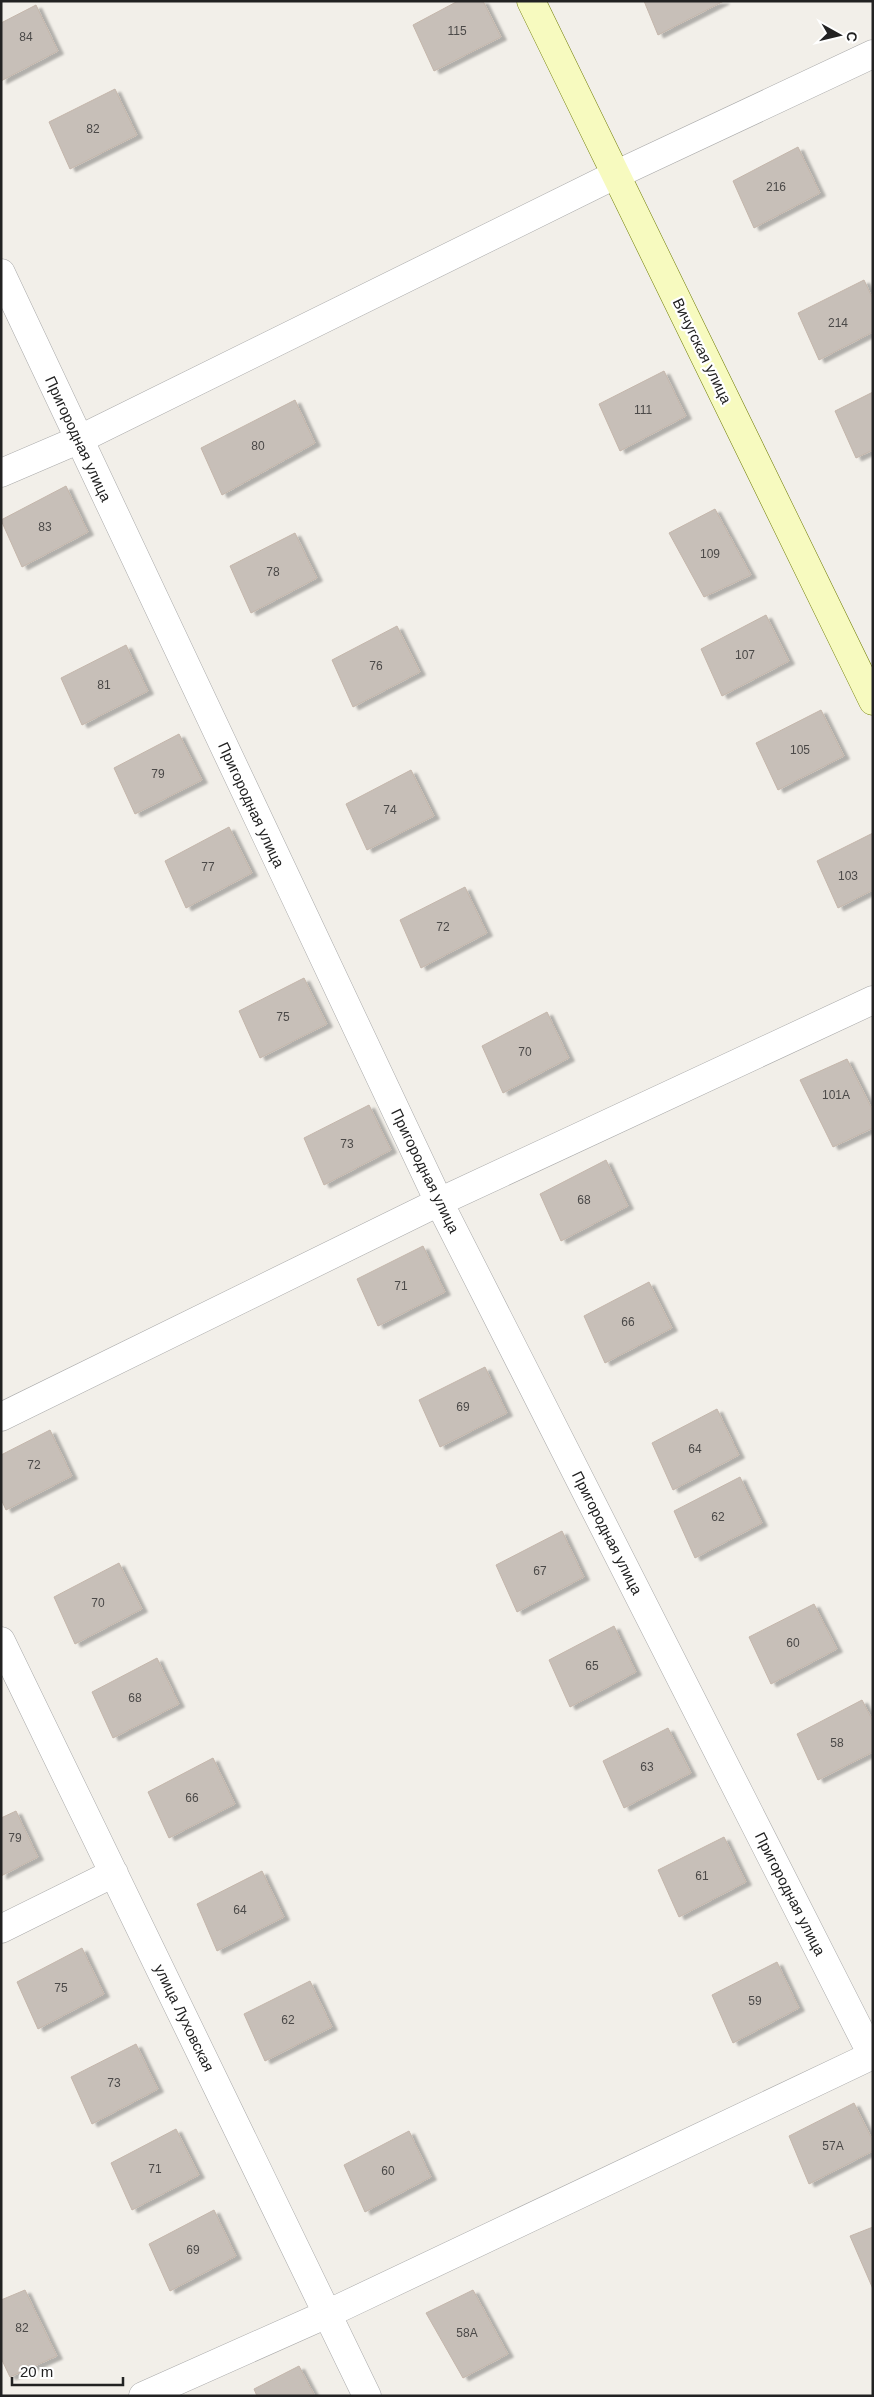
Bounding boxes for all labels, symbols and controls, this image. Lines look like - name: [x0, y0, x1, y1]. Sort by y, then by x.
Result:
- north arrow: [814, 10, 864, 60]
- house number: 115: [447, 24, 467, 38]
- house number: 84: [19, 30, 33, 44]
- text: С: [843, 31, 861, 43]
- house number: 82: [86, 122, 100, 136]
- house number: 216: [766, 180, 786, 194]
- street label: Вичугская улица: [670, 295, 736, 407]
- house number: 214: [828, 316, 848, 330]
- street label: Пригородная улица: [42, 373, 115, 505]
- house number: 111: [634, 403, 652, 417]
- house number: 80: [251, 439, 265, 453]
- house number: 83: [38, 520, 52, 534]
- house number: 109: [700, 547, 720, 561]
- house number: 78: [266, 565, 280, 579]
- house number: 107: [735, 648, 755, 662]
- house number: 76: [369, 659, 383, 673]
- house number: 81: [97, 678, 111, 692]
- street label: Пригородная улица: [215, 739, 288, 871]
- house number: 105: [790, 743, 810, 757]
- house number: 79: [151, 767, 165, 781]
- house number: 74: [383, 803, 397, 817]
- house number: 77: [201, 860, 215, 874]
- house number: 103: [838, 869, 858, 883]
- house number: 72: [436, 920, 450, 934]
- house number: 75: [276, 1010, 290, 1024]
- house number: 70: [518, 1045, 532, 1059]
- house number: 101А: [822, 1088, 850, 1102]
- street label: Пригородная улица: [388, 1106, 463, 1236]
- house number: 73: [340, 1137, 354, 1151]
- house number: 68: [577, 1193, 591, 1207]
- house number: 71: [394, 1279, 408, 1293]
- house number: 66: [621, 1315, 635, 1329]
- house number: 69: [456, 1400, 470, 1414]
- house number: 64: [688, 1442, 702, 1456]
- house number: 72: [27, 1458, 41, 1472]
- street label: Пригородная улица: [569, 1468, 646, 1598]
- house number: 62: [711, 1510, 725, 1524]
- house number: 67: [533, 1564, 547, 1578]
- house number: 70: [91, 1596, 105, 1610]
- house number: 60: [786, 1636, 800, 1650]
- house number: 65: [585, 1659, 599, 1673]
- house number: 68: [128, 1691, 142, 1705]
- house number: 58: [830, 1736, 844, 1750]
- house number: 63: [640, 1760, 654, 1774]
- house number: 66: [185, 1791, 199, 1805]
- street label: Пригородная улица: [752, 1829, 829, 1959]
- house number: 79: [8, 1831, 22, 1845]
- house number: 61: [695, 1869, 709, 1883]
- house number: 64: [233, 1903, 247, 1917]
- street label: улица Луховская: [151, 1961, 218, 2074]
- house number: 75: [54, 1981, 68, 1995]
- house number: 59: [748, 1994, 762, 2008]
- house number: 62: [281, 2013, 295, 2027]
- house number: 73: [107, 2076, 121, 2090]
- house number: 57А: [822, 2139, 844, 2153]
- house number: 71: [148, 2162, 162, 2176]
- house number: 60: [381, 2164, 395, 2178]
- house number: 69: [186, 2243, 200, 2257]
- house number: 82: [15, 2321, 29, 2335]
- house number: 58А: [456, 2326, 478, 2340]
- scale bar: [12, 2354, 124, 2386]
- text: 20 m: [20, 2363, 53, 2380]

